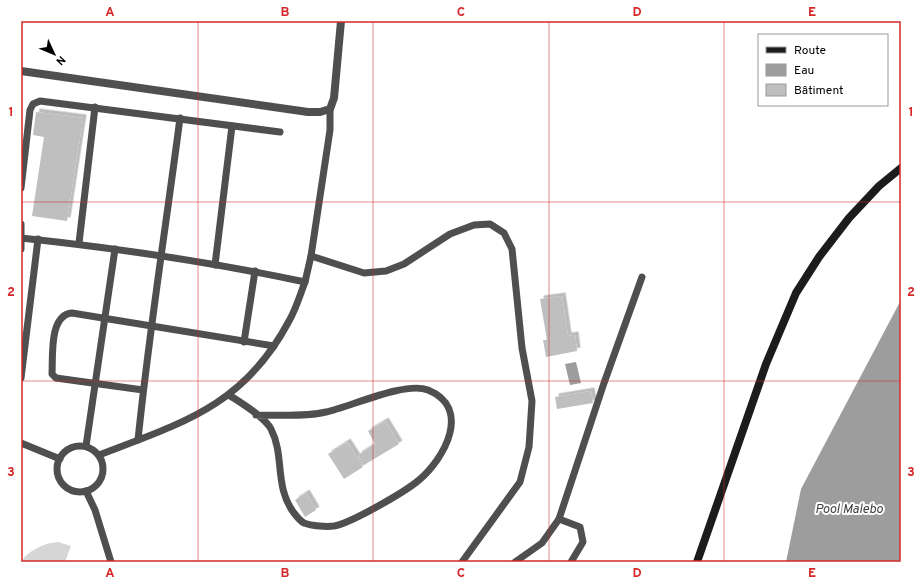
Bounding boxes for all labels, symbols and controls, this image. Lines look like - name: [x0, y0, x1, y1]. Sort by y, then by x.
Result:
- text: A: [105, 5, 115, 21]
- text: B: [281, 5, 290, 21]
- text: C: [457, 5, 465, 21]
- text: D: [632, 5, 642, 21]
- text: E: [808, 5, 816, 21]
- north arrow: [34, 34, 74, 74]
- legend: [758, 34, 888, 106]
- text: Route: [794, 43, 826, 59]
- text: N: [53, 53, 68, 68]
- text: Eau: [794, 63, 814, 79]
- text: Bâtiment: [794, 83, 844, 99]
- text: 1: [8, 105, 14, 121]
- text: 1: [908, 105, 914, 121]
- text: 2: [7, 285, 15, 301]
- text: 2: [907, 285, 915, 301]
- text: 3: [7, 465, 15, 481]
- text: 3: [907, 465, 915, 481]
- water label: Pool Malebo: [815, 502, 883, 518]
- text: A: [105, 566, 115, 582]
- text: B: [281, 566, 290, 582]
- text: C: [457, 566, 465, 582]
- text: D: [632, 566, 642, 582]
- text: E: [808, 566, 816, 582]

